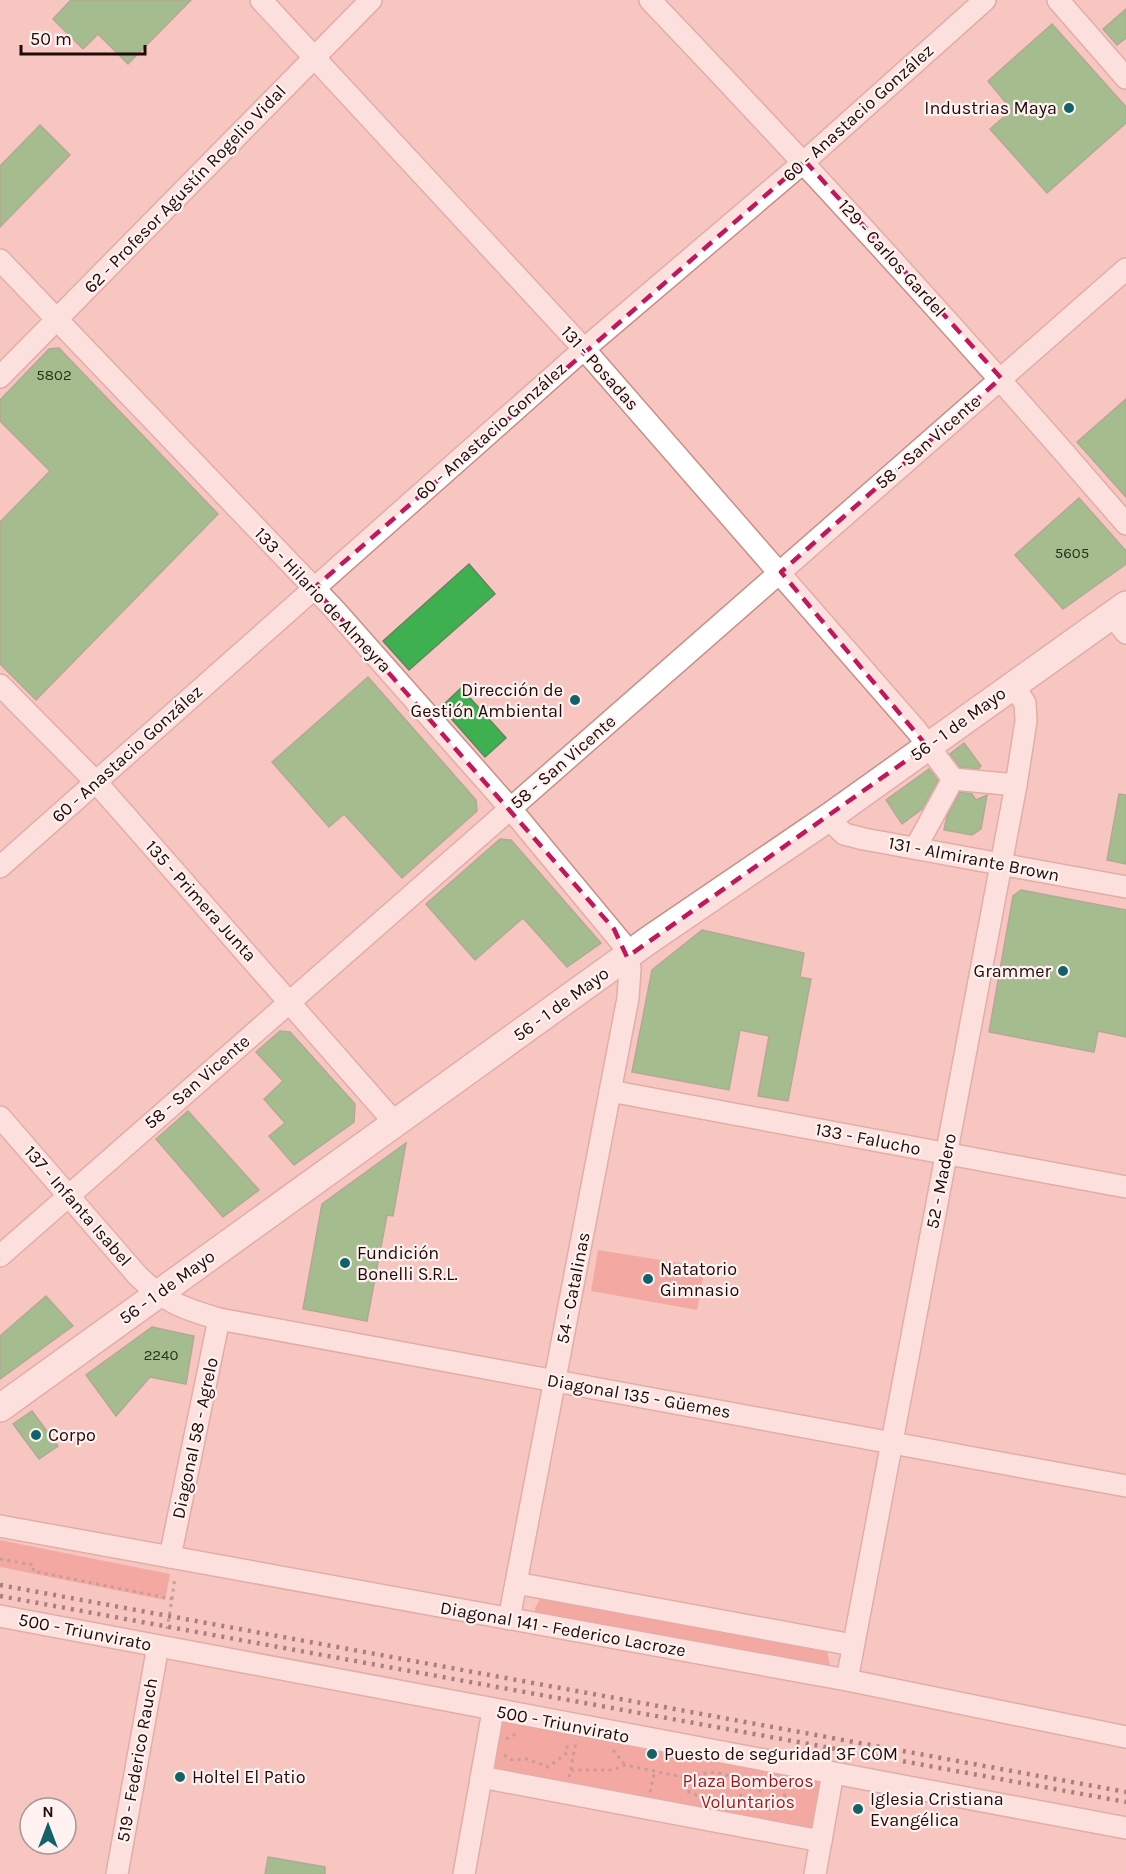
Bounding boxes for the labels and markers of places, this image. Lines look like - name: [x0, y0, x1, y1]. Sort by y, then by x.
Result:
- place label: Industrias Maya: [924, 97, 1057, 119]
- marker: Industrias Maya: [1062, 101, 1076, 115]
- place label: Dirección de Gestión Ambiental: [411, 679, 563, 722]
- marker: Dirección de Gestión Ambiental: [568, 693, 582, 707]
- place label: Grammer: [974, 960, 1051, 982]
- marker: Grammer: [1056, 964, 1070, 978]
- place label: Fundición Bonelli S.R.L.: [357, 1242, 458, 1285]
- marker: Fundición Bonelli S.R.L.: [338, 1256, 352, 1270]
- place label: Natatorio Gimnasio: [660, 1258, 739, 1301]
- marker: Natatorio Gimnasio: [641, 1272, 655, 1286]
- place label: Corpo: [48, 1424, 96, 1446]
- marker: Corpo: [29, 1428, 43, 1442]
- place label: Puesto de seguridad 3F COM: [664, 1743, 898, 1765]
- marker: Puesto de seguridad 3F COM: [645, 1747, 659, 1761]
- place label: Holtel El Patio: [192, 1766, 306, 1788]
- marker: Holtel El Patio: [173, 1770, 187, 1784]
- place label: Iglesia Cristiana Evangélica: [870, 1788, 1004, 1831]
- marker: Iglesia Cristiana Evangélica: [851, 1802, 865, 1816]

